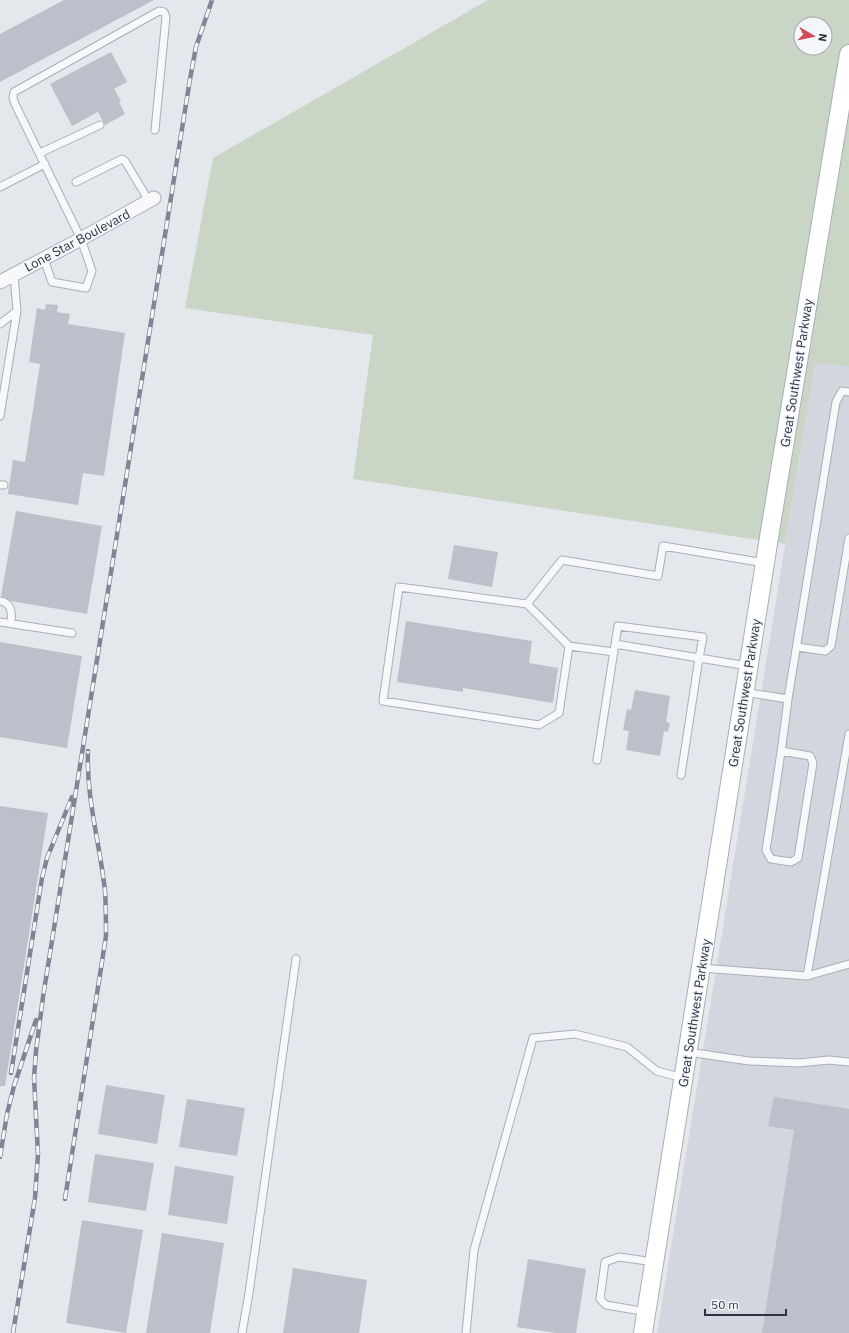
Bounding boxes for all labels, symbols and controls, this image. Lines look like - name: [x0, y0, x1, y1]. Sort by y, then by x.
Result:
- north arrow: [793, 16, 833, 56]
- text: N: [815, 33, 830, 43]
- street label: Lone Star Boulevard: [21, 205, 133, 275]
- street label: Great Southwest Parkway: [776, 297, 817, 448]
- street label: Great Southwest Parkway: [724, 617, 765, 768]
- street label: Great Southwest Parkway: [674, 937, 715, 1088]
- scale bar: [705, 1291, 786, 1317]
- text: 50 m: [711, 1297, 739, 1312]

